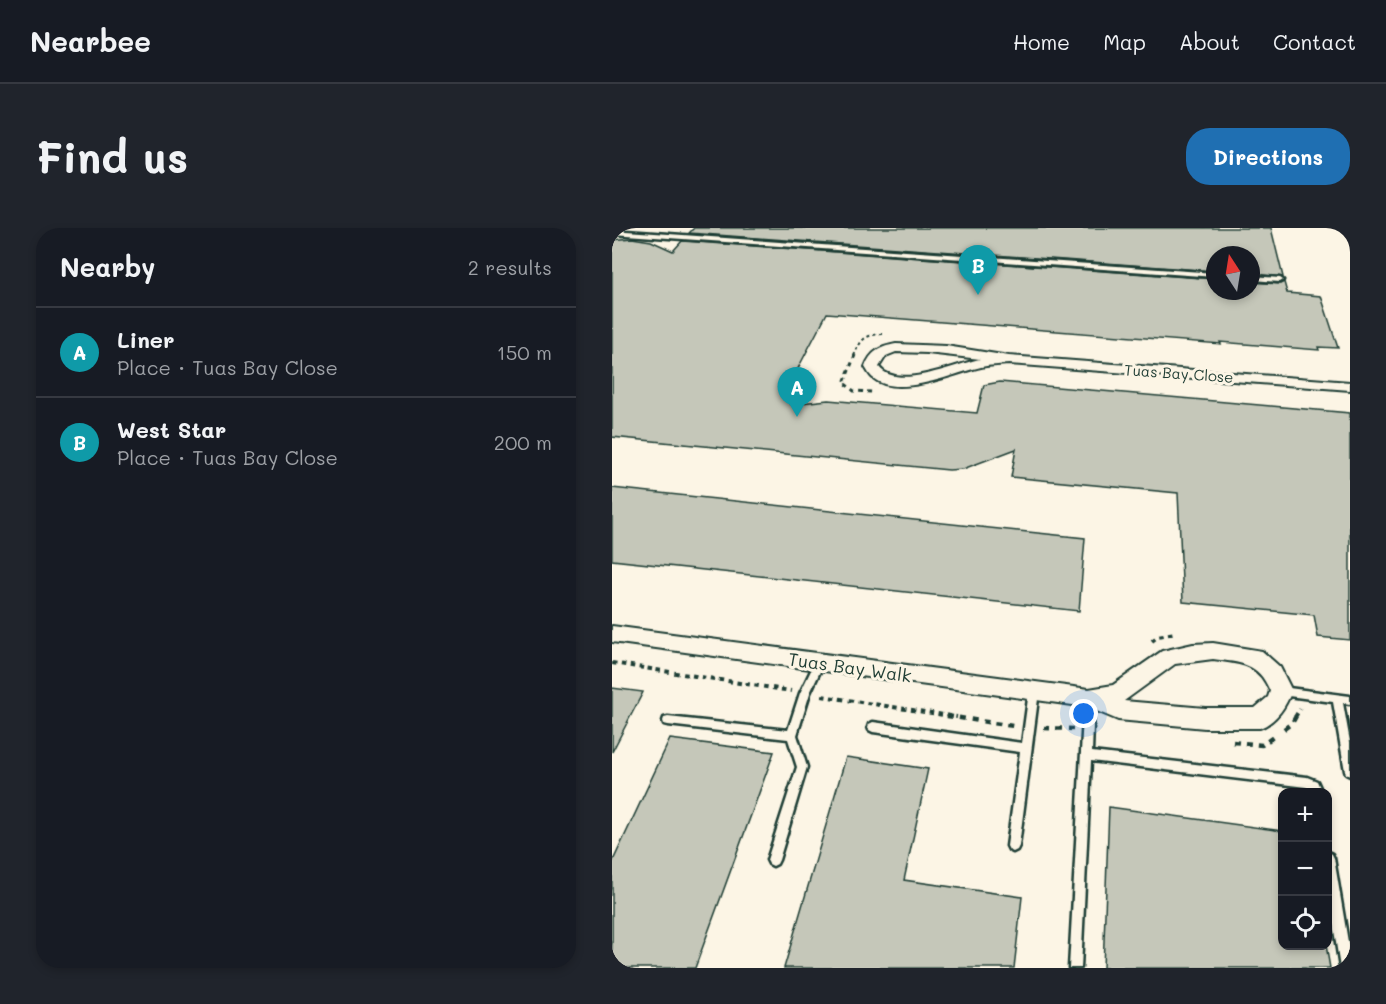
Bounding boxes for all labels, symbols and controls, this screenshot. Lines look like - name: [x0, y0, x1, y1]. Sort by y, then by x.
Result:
- text: Nearbee: [30, 23, 151, 59]
- text: Home: [1013, 28, 1070, 55]
- text: Map: [1103, 28, 1146, 55]
- text: About: [1179, 28, 1240, 55]
- text: Contact: [1273, 28, 1356, 55]
- button: Directions: [1186, 128, 1350, 185]
- text: Find us: [36, 129, 188, 184]
- pin: B: [958, 245, 998, 295]
- north arrow: [1206, 246, 1260, 300]
- text: Nearby: [60, 250, 155, 284]
- text: 2 results: [468, 254, 552, 280]
- text: Liner: [117, 325, 174, 354]
- text: A: [73, 339, 86, 365]
- text: 150 m: [497, 339, 552, 365]
- text: Place · Tuas Bay Close: [117, 354, 338, 380]
- street label: Tuas Bay Close: [1124, 359, 1234, 387]
- pin: A: [778, 368, 816, 417]
- text: West Star: [117, 415, 226, 444]
- text: B: [73, 429, 86, 455]
- text: 200 m: [494, 429, 552, 455]
- text: Place · Tuas Bay Close: [117, 444, 338, 470]
- street label: Tuas Bay Walk: [787, 646, 913, 688]
- your location: [1069, 699, 1098, 728]
- map controls: [1278, 788, 1332, 950]
- button: +: [1278, 788, 1332, 842]
- button: −: [1278, 842, 1332, 896]
- button: locate: [1278, 896, 1332, 950]

